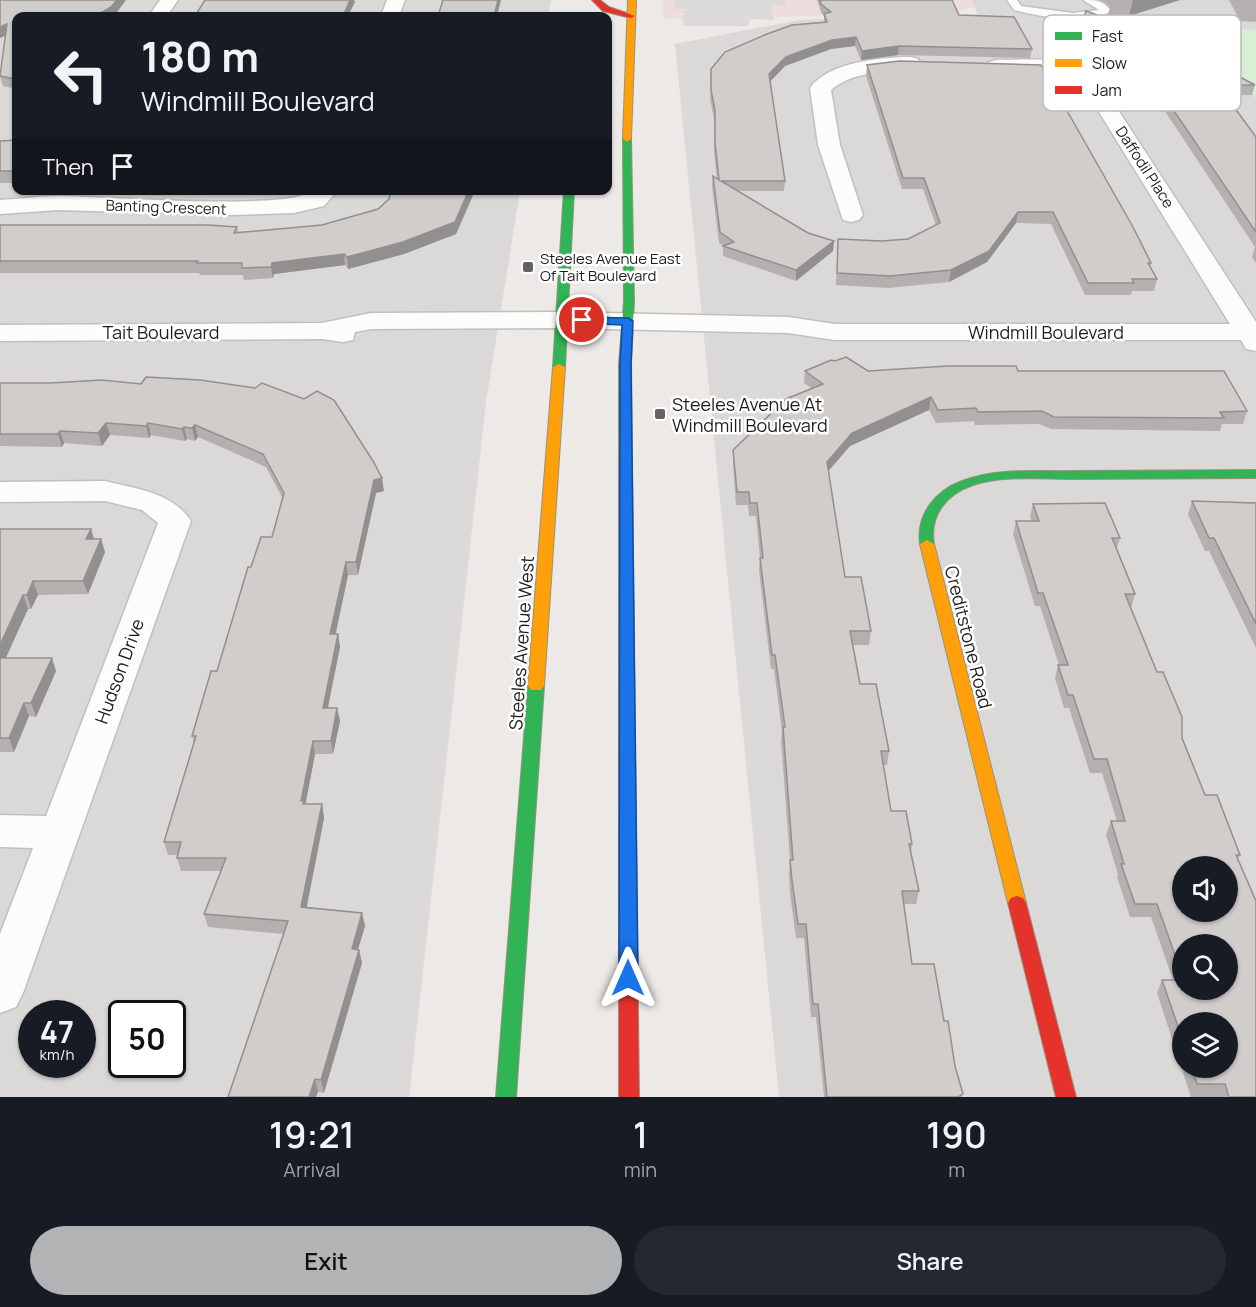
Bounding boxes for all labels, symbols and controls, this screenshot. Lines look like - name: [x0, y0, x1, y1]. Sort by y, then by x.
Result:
- legend: [1043, 15, 1241, 111]
- text: Fast: [1092, 25, 1123, 47]
- text: 180 m: [141, 27, 259, 85]
- icon: left: [42, 36, 120, 114]
- text: Slow: [1092, 52, 1127, 74]
- text: Jam: [1092, 79, 1122, 101]
- text: Windmill Boulevard: [141, 82, 375, 119]
- street label: Daffodil Place: [1111, 122, 1179, 212]
- icon: arrive: [106, 150, 139, 183]
- text: Then: [42, 152, 94, 182]
- street label: Banting Crescent: [105, 194, 227, 220]
- place label: Steeles Avenue East Of Tait Boulevard: [540, 248, 681, 286]
- marker: Steeles Avenue East Of Tait Boulevard: [521, 260, 535, 274]
- pin: [556, 294, 607, 345]
- icon: arrive: [565, 303, 598, 336]
- street label: Tait Boulevard: [103, 320, 219, 344]
- street label: Windmill Boulevard: [968, 320, 1124, 344]
- place label: Steeles Avenue At Windmill Boulevard: [672, 392, 828, 437]
- marker: Steeles Avenue At Windmill Boulevard: [653, 407, 667, 421]
- street label: Steeles Avenue West: [503, 555, 539, 731]
- street label: Creditstone Road: [940, 563, 998, 711]
- street label: Hudson Drive: [89, 615, 149, 727]
- map controls: [1172, 856, 1238, 1078]
- button: sound: [1172, 856, 1238, 922]
- button: search: [1172, 934, 1238, 1000]
- position arrow: [596, 946, 660, 1010]
- speed limit sign: 50: [108, 1000, 186, 1078]
- text: 47: [40, 1011, 74, 1052]
- button: layers: [1172, 1012, 1238, 1078]
- text: km/h: [40, 1044, 74, 1065]
- text: 19:21: [269, 1110, 355, 1159]
- text: 1: [633, 1110, 648, 1159]
- text: 190: [926, 1110, 987, 1159]
- text: Arrival: [283, 1156, 340, 1183]
- text: min: [624, 1156, 657, 1183]
- text: m: [948, 1156, 965, 1183]
- button: Exit: [30, 1226, 622, 1295]
- button: Share: [634, 1226, 1226, 1295]

